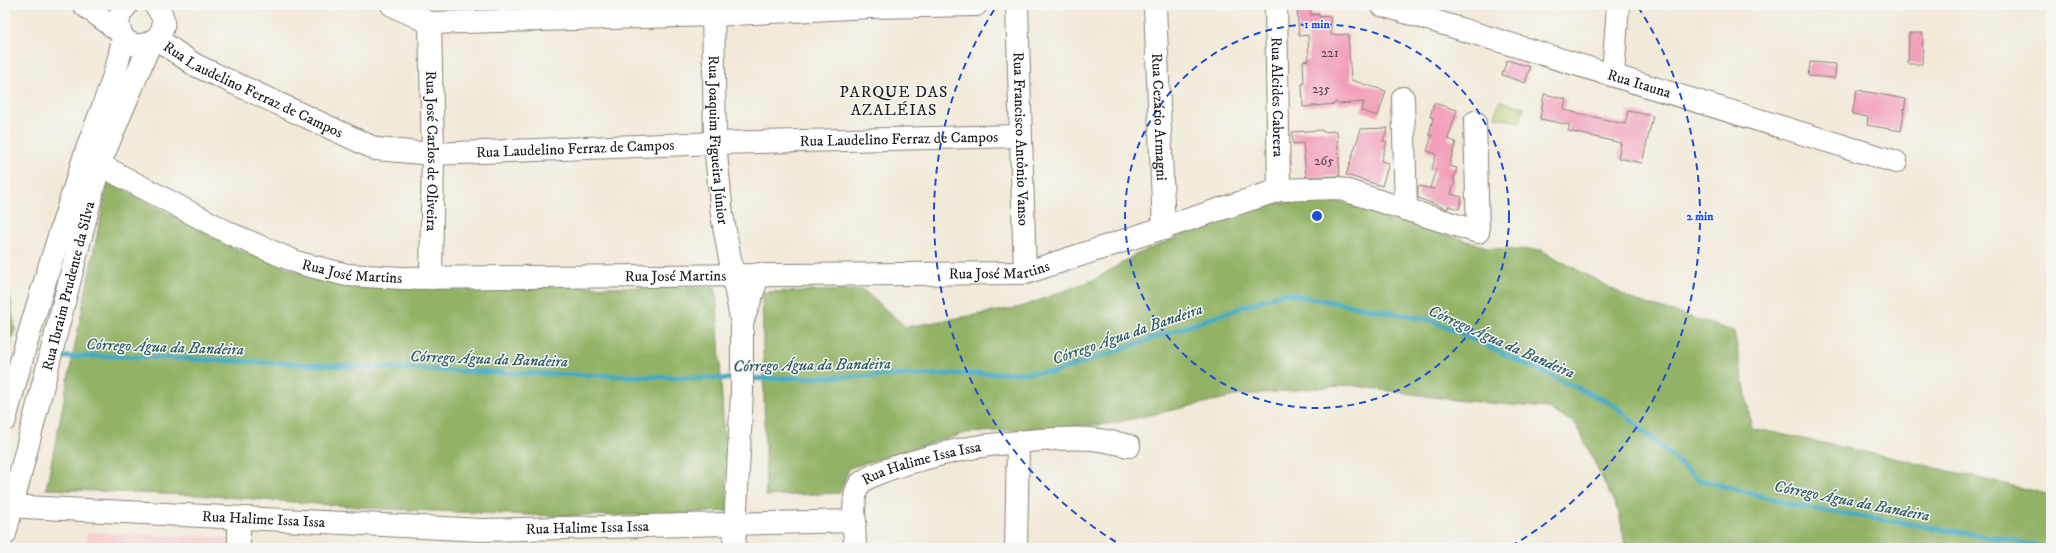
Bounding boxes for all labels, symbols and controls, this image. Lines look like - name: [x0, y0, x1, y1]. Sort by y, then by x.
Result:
- text: 1 min: [1304, 17, 1330, 32]
- street label: Rua Laudelino Ferraz de Campos: [159, 37, 346, 142]
- street label: Rua Alcides Cabrera: [1267, 37, 1287, 158]
- house number: 221: [1321, 45, 1339, 61]
- street label: Rua Francisco Antônio Vanso: [1008, 52, 1033, 226]
- street label: Rua Cezário Armagni: [1147, 53, 1171, 181]
- street label: Rua Joaquim Figueira Júnior: [704, 55, 733, 227]
- street label: Rua Itauna: [1605, 65, 1674, 103]
- street label: Rua José Carlos de Oliveira: [421, 70, 442, 232]
- house number: 235: [1312, 81, 1330, 97]
- district label: PARQUE DAS AZALÉIAS: [840, 82, 948, 120]
- street label: Rua Laudelino Ferraz de Campos: [800, 128, 998, 151]
- street label: Rua Laudelino Ferraz de Campos: [476, 136, 675, 162]
- house number: 265: [1314, 153, 1334, 169]
- street label: Rua Ibraim Prudente da Silva: [38, 199, 99, 373]
- centre of rings: [1310, 209, 1324, 223]
- text: 2 min: [1687, 209, 1714, 224]
- street label: Rua José Martins: [300, 255, 403, 288]
- street label: Rua José Martins: [949, 257, 1052, 284]
- street label: Rua José Martins: [625, 266, 726, 286]
- water label: Córrego Água da Bandeira: [1049, 299, 1205, 369]
- water label: Córrego Água da Bandeira: [1425, 301, 1578, 383]
- water label: Córrego Água da Bandeira: [86, 334, 244, 360]
- water label: Córrego Água da Bandeira: [410, 346, 568, 372]
- water label: Córrego Água da Bandeira: [733, 354, 891, 376]
- street label: Rua Halime Issa Issa: [858, 437, 983, 490]
- water label: Córrego Água da Bandeira: [1772, 476, 1931, 526]
- street label: Rua Halime Issa Issa: [202, 507, 326, 532]
- street label: Rua Halime Issa Issa: [526, 517, 650, 539]

